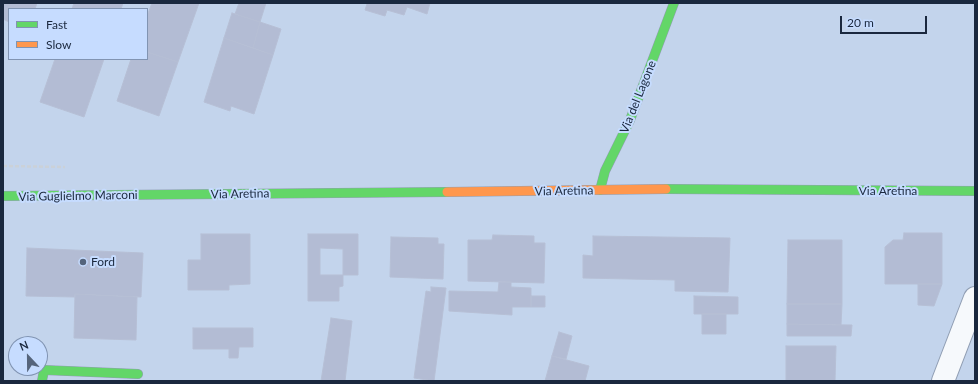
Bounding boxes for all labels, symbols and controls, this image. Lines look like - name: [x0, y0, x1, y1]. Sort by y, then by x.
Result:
- legend: [8, 8, 148, 60]
- scale bar: [842, 8, 929, 34]
- text: 20 m: [847, 15, 874, 30]
- text: Fast: [46, 17, 67, 32]
- text: Slow: [46, 37, 71, 52]
- street label: Via del Lagone: [617, 59, 659, 135]
- street label: Via Aretina: [535, 183, 593, 199]
- street label: Via Aretina: [859, 184, 917, 198]
- street label: Via Aretina: [211, 186, 269, 202]
- street label: Via Guglielmo Marconi: [18, 188, 138, 204]
- place label: Ford: [91, 255, 115, 269]
- marker: Ford: [78, 257, 88, 267]
- north arrow: [8, 336, 48, 376]
- text: N: [17, 338, 30, 353]

